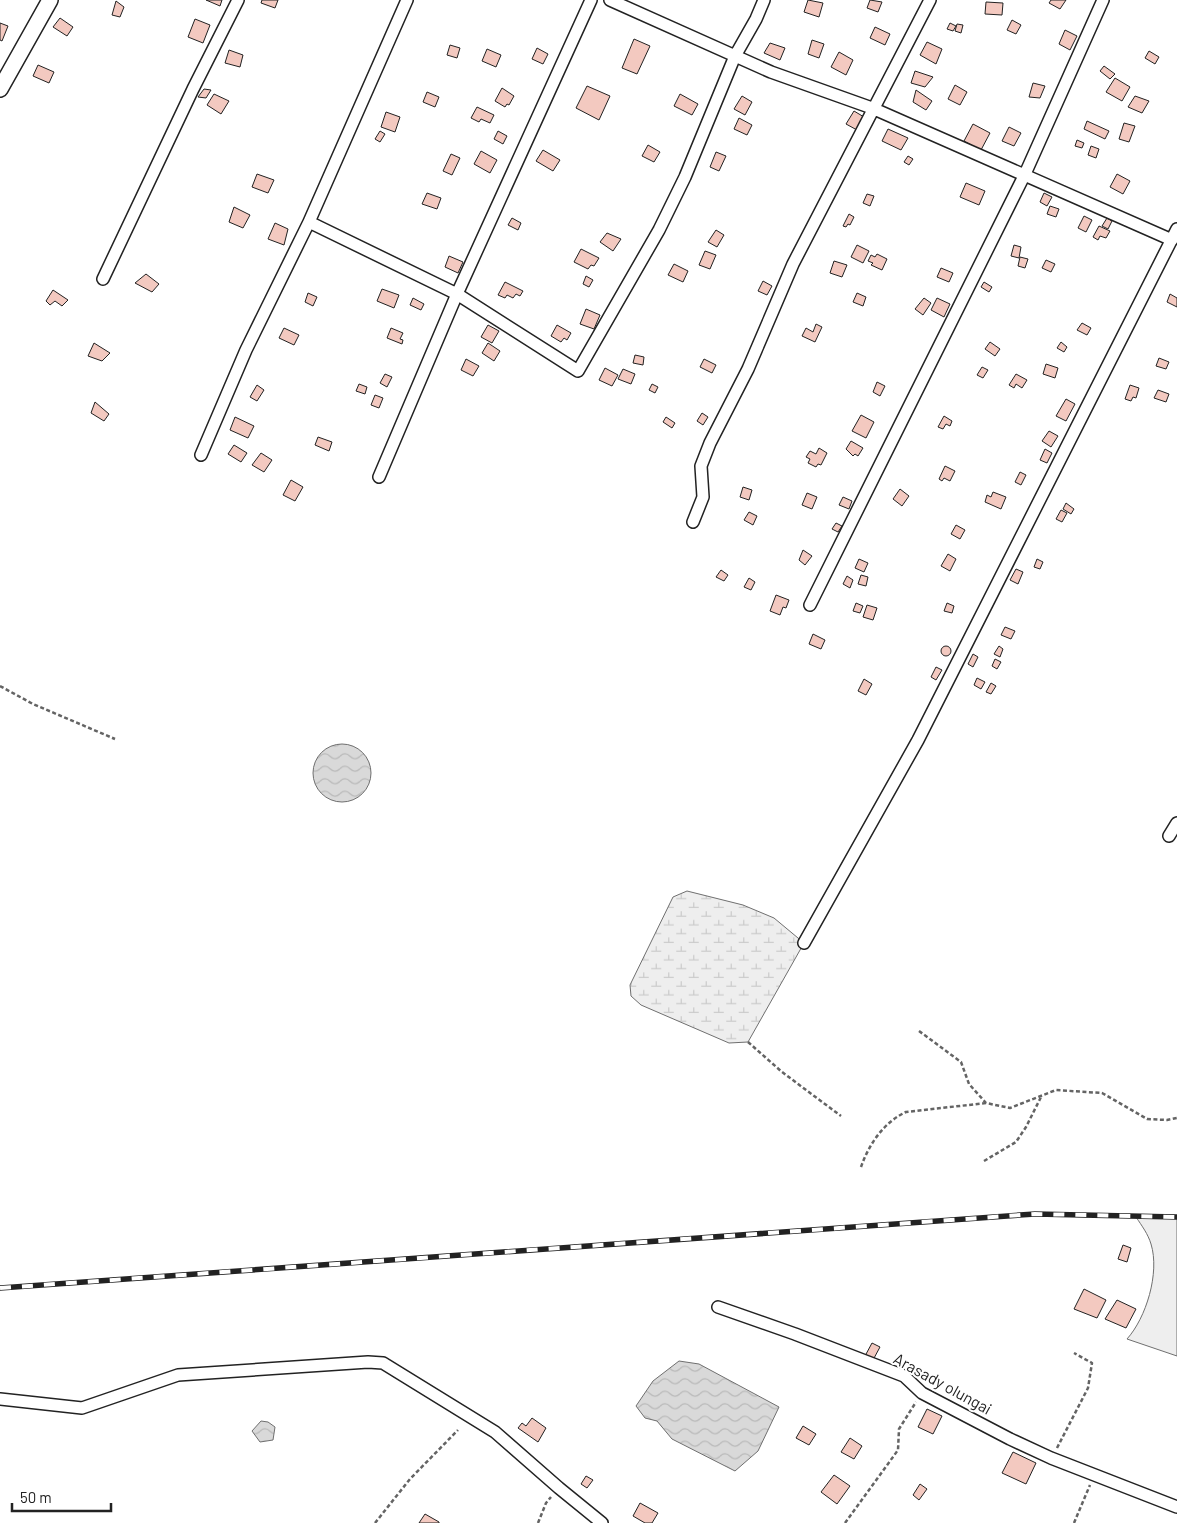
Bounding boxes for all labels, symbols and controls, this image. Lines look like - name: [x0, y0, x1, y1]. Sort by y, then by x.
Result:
- street label: Arasady olungai: [891, 1348, 995, 1418]
- scale bar: [12, 1480, 111, 1512]
- text: 50 m: [20, 1488, 52, 1506]

